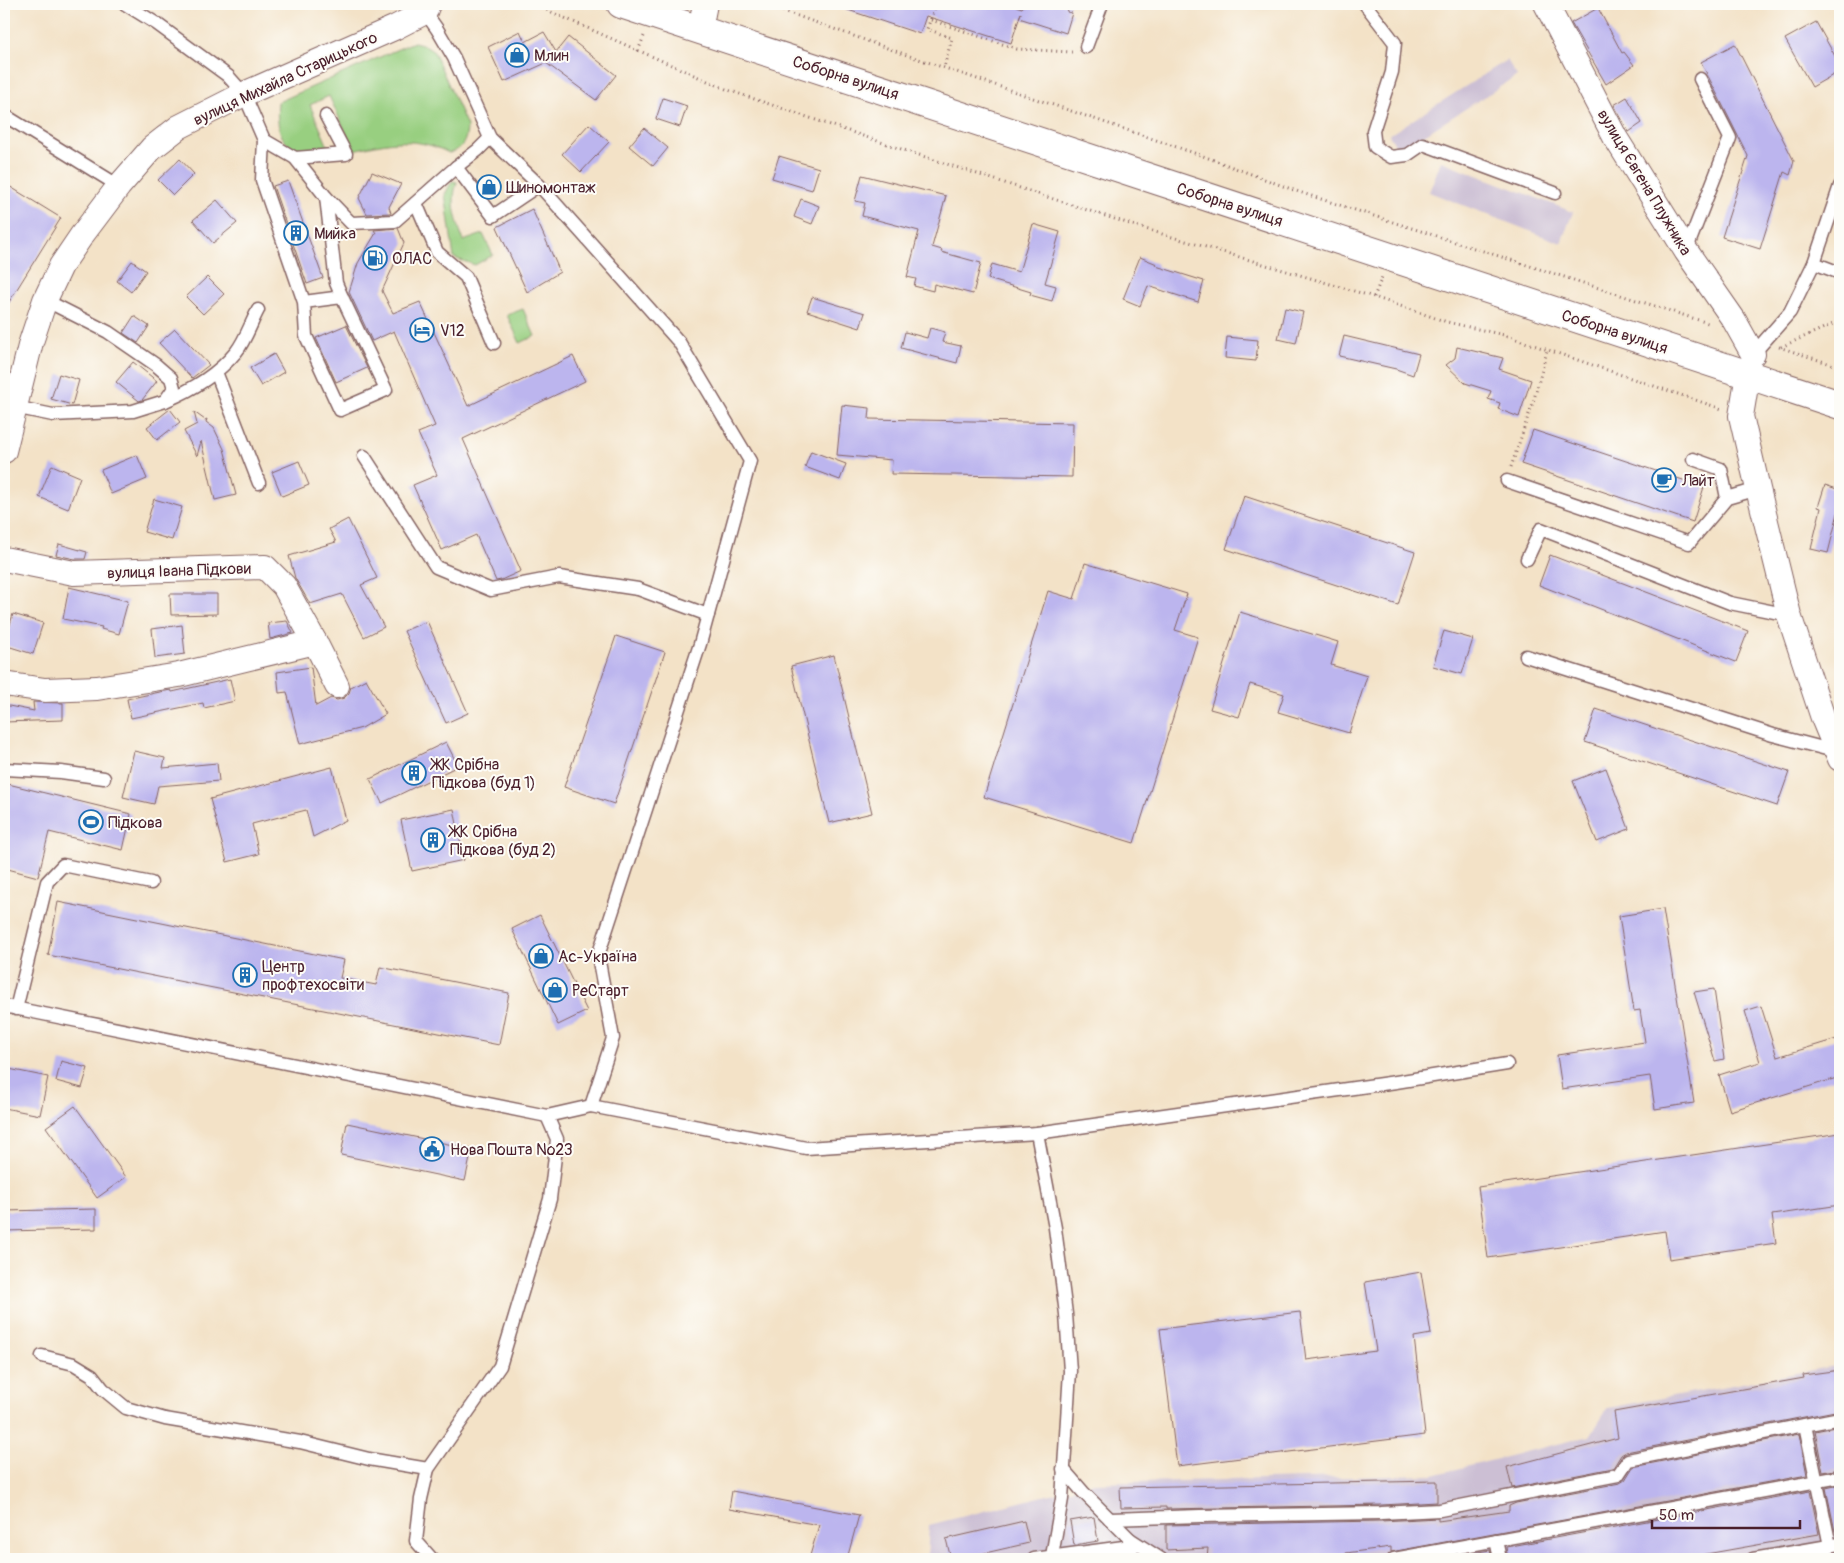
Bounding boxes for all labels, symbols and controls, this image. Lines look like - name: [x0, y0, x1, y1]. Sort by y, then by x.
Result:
- street label: вулиця Михайла Старицького: [190, 27, 381, 130]
- shop icon: Млин: [504, 42, 530, 68]
- place label: Млин: [534, 46, 569, 66]
- street label: Соборна вулиця: [790, 51, 901, 105]
- street label: вулиця Євгена Плужника: [1593, 106, 1696, 259]
- shop icon: Шиномонтаж: [476, 174, 502, 200]
- place label: Шиномонтаж: [506, 178, 596, 198]
- street label: Соборна вулиця: [1174, 178, 1285, 232]
- building icon: Мийка: [283, 220, 309, 246]
- place label: Мийка: [314, 224, 356, 244]
- fuel station icon: ОЛАС: [362, 245, 388, 271]
- place label: ОЛАС: [392, 249, 432, 269]
- street label: Соборна вулиця: [1559, 305, 1670, 359]
- hotel icon: V12: [409, 317, 435, 343]
- place label: V12: [440, 321, 465, 341]
- cafe icon: Лайт: [1651, 467, 1677, 493]
- place label: Лайт: [1681, 471, 1715, 491]
- street label: вулиця Івана Підкови: [107, 558, 251, 584]
- place label: ЖК Срібна Підкова (буд 1): [429, 755, 536, 793]
- building icon: ЖК Срібна Підкова (буд 1): [401, 760, 427, 786]
- sports icon: Підкова: [78, 809, 104, 835]
- place label: Підкова: [108, 813, 162, 833]
- place label: ЖК Срібна Підкова (буд 2): [447, 822, 556, 860]
- building icon: ЖК Срібна Підкова (буд 2): [420, 827, 446, 853]
- shop icon: Ас-Україна: [528, 943, 554, 969]
- place label: Ас-Україна: [558, 947, 637, 967]
- place label: Центр профтехосвіти: [262, 957, 364, 995]
- building icon: Центр профтехосвіти: [232, 962, 258, 988]
- shop icon: РеСтарт: [542, 977, 568, 1003]
- place label: РеСтарт: [572, 981, 629, 1001]
- public building icon: Нова Пошта №23: [419, 1136, 445, 1162]
- place label: Нова Пошта №23: [450, 1140, 573, 1160]
- scale bar: [1652, 1498, 1799, 1530]
- text: 50 m: [1659, 1506, 1694, 1525]

